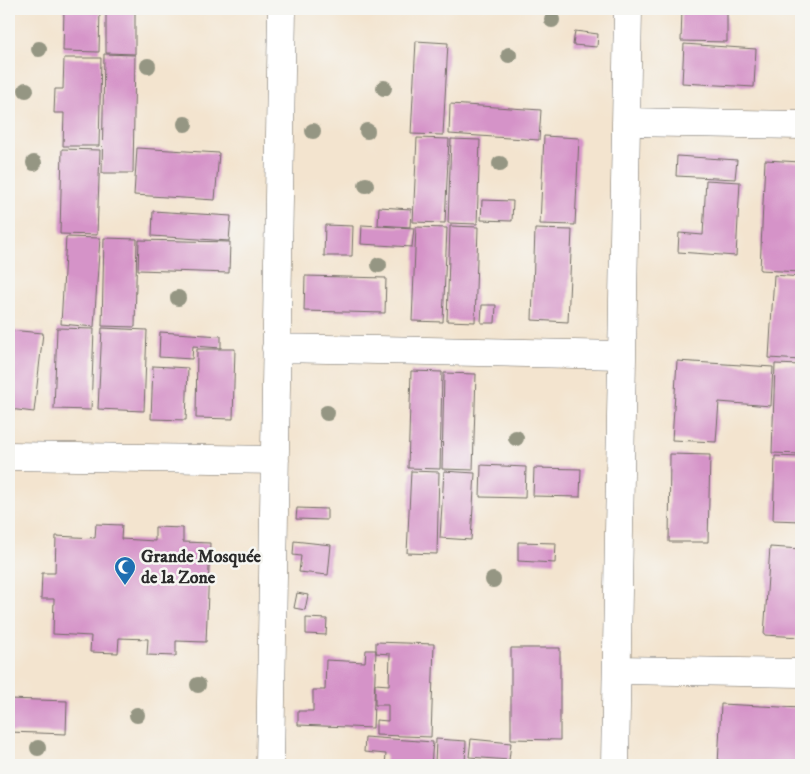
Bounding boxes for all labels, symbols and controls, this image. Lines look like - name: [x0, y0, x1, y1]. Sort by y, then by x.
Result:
- place label: Grande Mosquée de la Zone: [141, 546, 262, 589]
- mosque icon: Grande Mosquée de la Zone: [113, 555, 137, 586]

